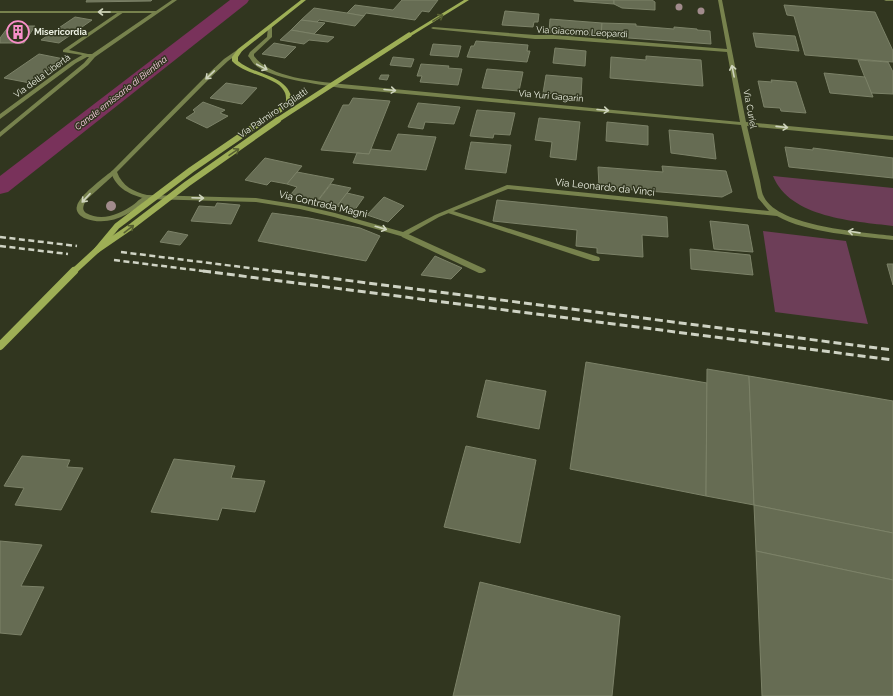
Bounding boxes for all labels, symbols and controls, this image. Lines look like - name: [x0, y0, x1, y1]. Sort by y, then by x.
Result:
- one-way arrow: [98, 8, 111, 16]
- one-way arrow: [432, 13, 444, 21]
- building icon: Misericordia: [5, 19, 31, 45]
- street label: Via Giacomo Leopardi: [536, 25, 628, 39]
- place label: Misericordia: [34, 27, 87, 37]
- street label: Via della Libertà: [12, 52, 72, 100]
- water label: Canale emissario di Bientina: [73, 54, 170, 132]
- one-way arrow: [256, 64, 268, 72]
- one-way arrow: [729, 65, 737, 78]
- one-way arrow: [205, 70, 215, 80]
- street label: Via Palmiro Togliatti: [236, 86, 310, 140]
- one-way arrow: [383, 86, 396, 94]
- street label: Via Yuri Gagarin: [518, 88, 584, 104]
- street label: Via Curiel: [741, 89, 759, 130]
- one-way arrow: [596, 106, 609, 114]
- one-way arrow: [775, 123, 788, 131]
- one-way arrow: [228, 147, 240, 155]
- street label: Via Leonardo da Vinci: [555, 176, 655, 198]
- street label: Via Contrada Magni: [278, 188, 368, 220]
- one-way arrow: [81, 193, 91, 203]
- one-way arrow: [191, 195, 204, 202]
- one-way arrow: [124, 225, 135, 233]
- one-way arrow: [374, 225, 387, 232]
- one-way arrow: [848, 228, 861, 236]

